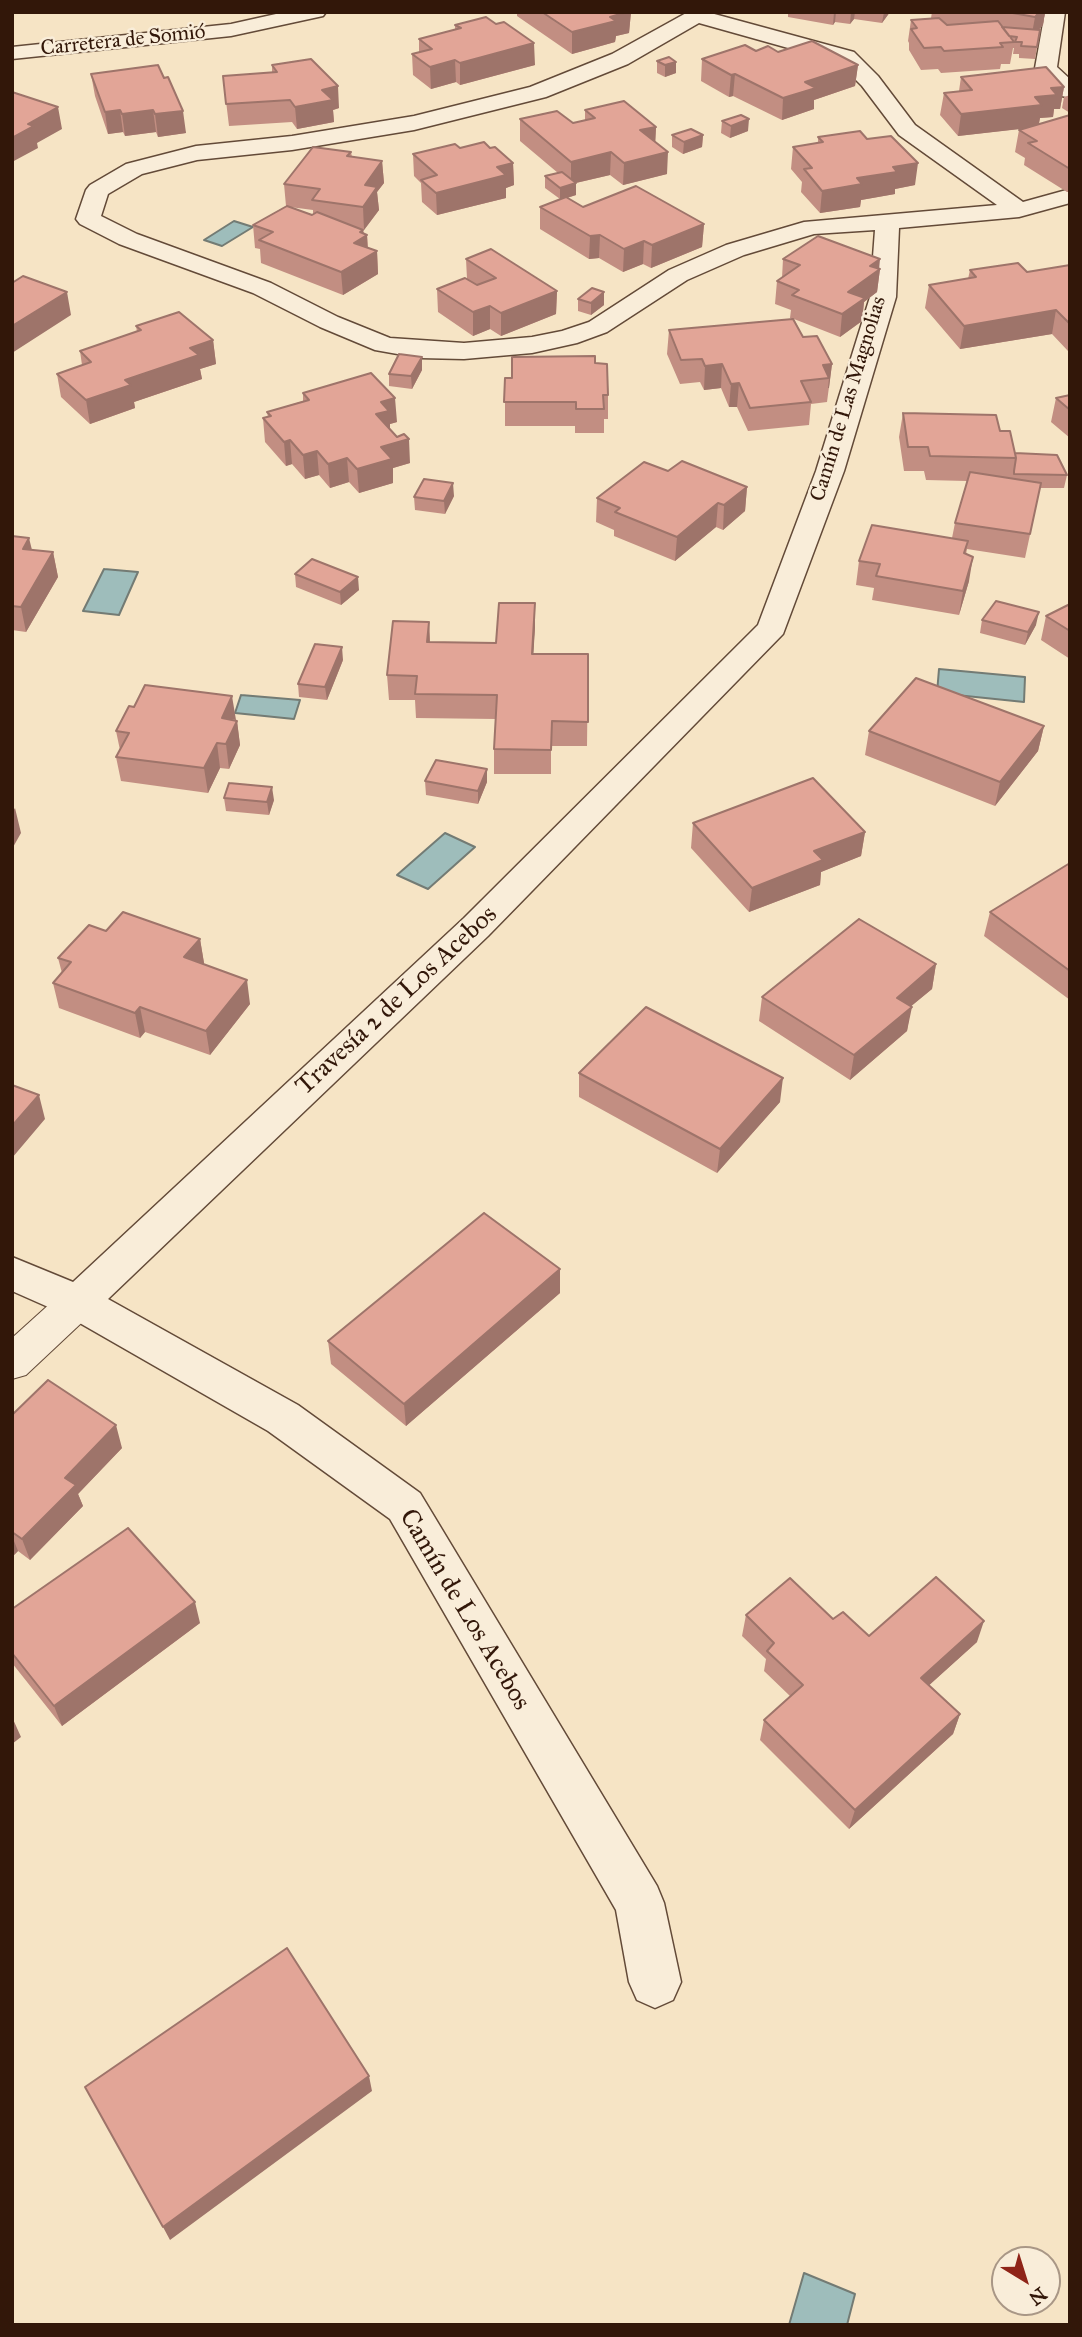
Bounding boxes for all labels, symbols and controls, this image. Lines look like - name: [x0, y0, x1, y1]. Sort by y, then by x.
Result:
- street label: Carretera de Somió: [39, 20, 207, 62]
- street label: Camín de Las Magnolias: [806, 293, 892, 505]
- street label: Travesía 2 de Los Acebos: [290, 900, 504, 1102]
- street label: Camín de Los Acebos: [392, 1504, 536, 1716]
- north arrow: [991, 2246, 1061, 2316]
- text: N: [1025, 2282, 1051, 2310]

